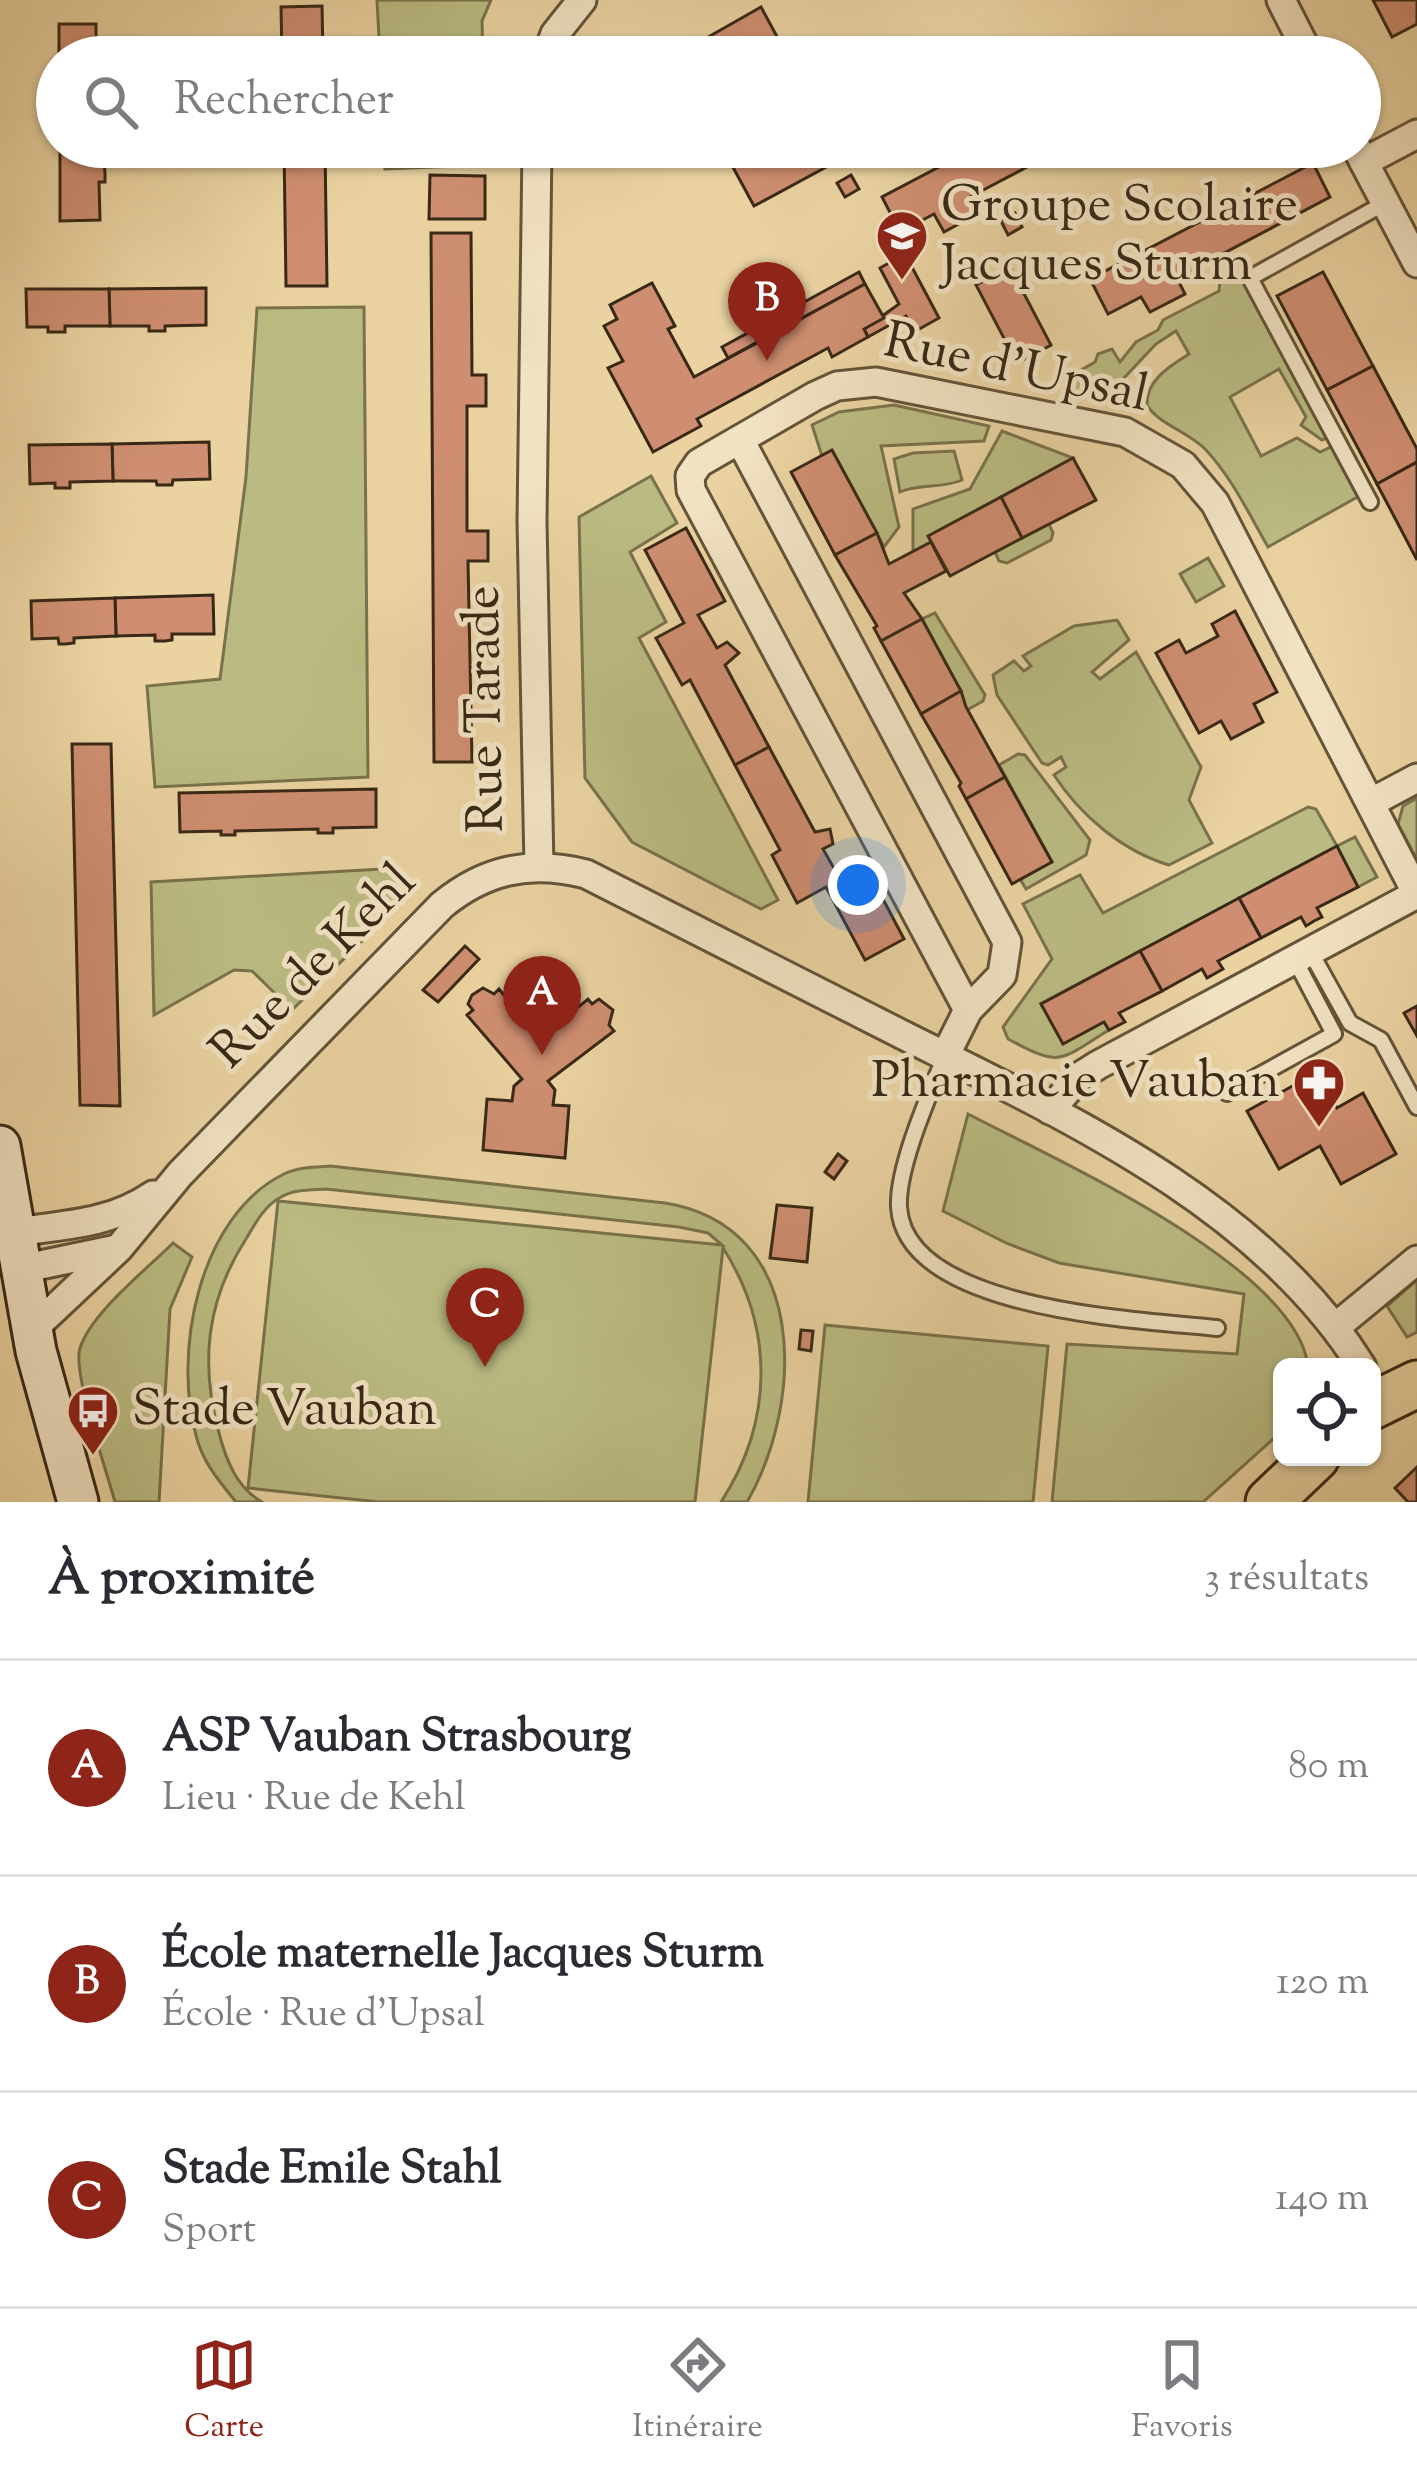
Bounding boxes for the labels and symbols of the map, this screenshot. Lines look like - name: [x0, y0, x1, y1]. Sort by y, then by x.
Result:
- place label: Groupe Scolaire Jacques Sturm: [938, 171, 1298, 303]
- school or university icon: Groupe Scolaire Jacques Sturm: [874, 208, 930, 282]
- pin: B: [728, 262, 806, 361]
- street label: Rue d'Upsal: [877, 306, 1155, 434]
- street label: Rue Tarade: [448, 585, 526, 833]
- street label: Rue de Kehl: [196, 849, 434, 1087]
- your location: [828, 855, 888, 915]
- pin: A: [503, 956, 581, 1055]
- place label: Pharmacie Vauban: [871, 1047, 1280, 1120]
- pharmacy icon: Pharmacie Vauban: [1291, 1055, 1347, 1129]
- pin: C: [446, 1268, 524, 1367]
- place label: Stade Vauban: [132, 1375, 437, 1448]
- bus stop icon: Stade Vauban: [65, 1383, 121, 1457]

